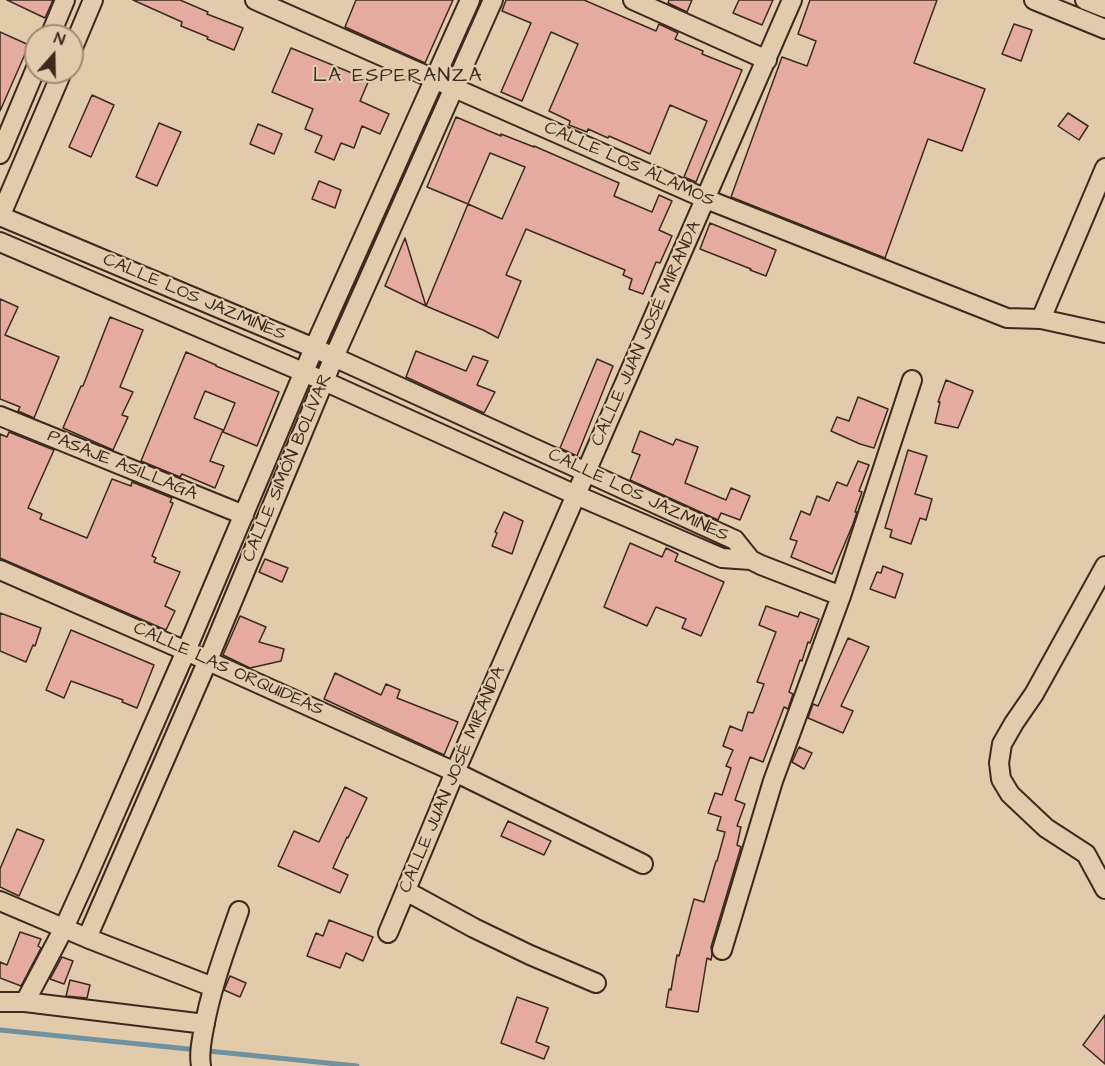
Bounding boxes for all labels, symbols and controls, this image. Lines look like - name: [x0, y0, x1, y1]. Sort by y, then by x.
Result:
- north arrow: [24, 24, 84, 84]
- text: N: [51, 27, 68, 51]
- district label: LA ESPERANZA: [313, 65, 483, 89]
- street label: CALLE LOS ÁLAMOS: [540, 118, 718, 212]
- street label: CALLE JUAN JOSÉ MIRANDA: [587, 218, 707, 450]
- street label: CALLE LOS JAZMINES: [99, 250, 289, 346]
- street label: CALLE SIMÓN BOLÍVAR: [239, 371, 337, 565]
- street label: PASAJE ASILLAGA: [44, 426, 200, 506]
- street label: CALLE LOS JAZMINES: [544, 445, 732, 547]
- street label: CALLE LAS ORQUIDEAS: [130, 618, 326, 722]
- street label: CALLE JUAN JOSÉ MIRANDA: [395, 663, 511, 897]

